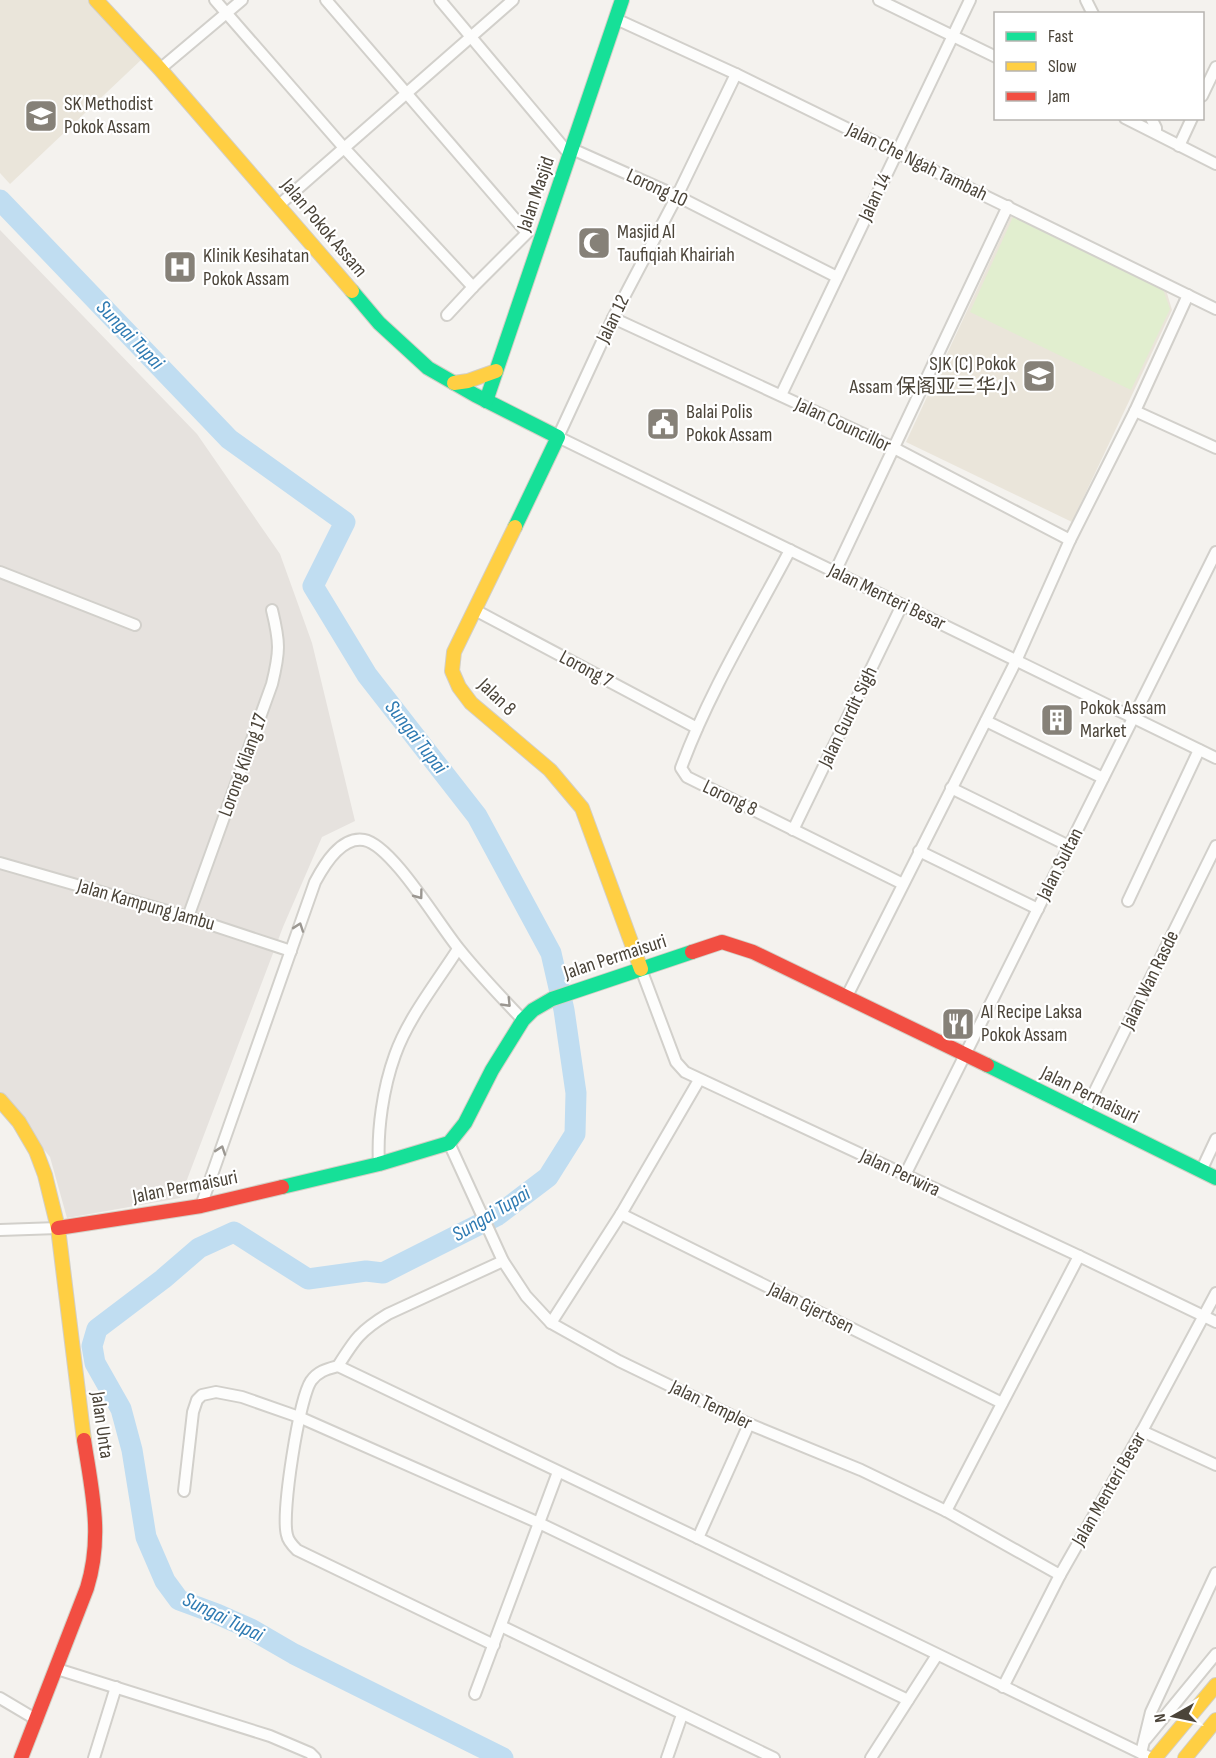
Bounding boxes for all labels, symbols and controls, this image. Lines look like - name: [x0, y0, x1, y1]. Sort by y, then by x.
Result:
- legend: [994, 12, 1204, 120]
- text: Fast: [1048, 26, 1074, 47]
- text: Slow: [1048, 56, 1077, 77]
- text: Jam: [1047, 86, 1070, 107]
- place label: SK Methodist Pokok Assam: [64, 92, 153, 139]
- school or university icon: SK Methodist Pokok Assam: [23, 98, 59, 134]
- street label: Jalan Che Ngah Tambah: [842, 117, 991, 206]
- street label: Jalan Masjid: [512, 154, 560, 235]
- street label: Lorong 10: [623, 163, 691, 213]
- street label: Jalan 14: [853, 169, 897, 226]
- street label: Jalan Pokok Assam: [275, 173, 372, 282]
- place label: Masjid Al Taufiqiah Khairiah: [617, 220, 735, 267]
- mosque icon: Masjid Al Taufiqiah Khairiah: [576, 225, 612, 261]
- place label: Klinik Kesihatan Pokok Assam: [203, 244, 309, 291]
- hospital icon: Klinik Kesihatan Pokok Assam: [162, 249, 198, 285]
- street label: Jalan 12: [591, 291, 635, 348]
- water label: Sungai Tupai: [91, 295, 170, 376]
- place label: SJK (C) Pokok Assam 保阁亚三华小: [849, 352, 1016, 399]
- school or university icon: SJK (C) Pokok Assam 保阁亚三华小: [1021, 358, 1057, 394]
- street label: Jalan Councillor: [790, 392, 895, 458]
- place label: Balai Polis Pokok Assam: [686, 400, 772, 447]
- public building icon: Balai Polis Pokok Assam: [645, 406, 681, 442]
- street label: Jalan Menteri Besar: [823, 558, 950, 636]
- street label: Lorong 7: [555, 645, 617, 693]
- street label: Jalan Gurdit Sigh: [813, 663, 883, 772]
- street label: Jalan 8: [472, 672, 521, 721]
- water label: Sungai Tupai: [379, 695, 453, 780]
- place label: Pokok Assam Market: [1080, 696, 1166, 743]
- building icon: Pokok Assam Market: [1039, 702, 1075, 738]
- street label: Lorong Kilang 17: [213, 710, 273, 820]
- street label: Lorong 8: [699, 775, 761, 821]
- street label: Jalan Sultan: [1031, 824, 1088, 905]
- street label: Jalan Kampung Jambu: [73, 874, 218, 936]
- one-way arrow: [411, 888, 422, 899]
- one-way arrow: [292, 922, 305, 933]
- street label: Jalan Wan Rasde: [1115, 927, 1184, 1034]
- street label: Jalan Permaisuri: [560, 929, 669, 985]
- one-way arrow: [500, 996, 511, 1006]
- place label: AI Recipe Laksa Pokok Assam: [980, 1000, 1082, 1047]
- restaurant icon: AI Recipe Laksa Pokok Assam: [940, 1006, 976, 1042]
- street label: Jalan Permaisuri: [1036, 1060, 1143, 1129]
- street label: Jalan Perwira: [855, 1144, 944, 1202]
- one-way arrow: [213, 1145, 226, 1156]
- street label: Jalan Permaisuri: [129, 1165, 240, 1209]
- water label: Sungai Tupai: [447, 1180, 536, 1247]
- street label: Jalan Gjertsen: [763, 1277, 858, 1339]
- street label: Jalan Templer: [665, 1374, 756, 1435]
- street label: Jalan Unta: [85, 1389, 119, 1460]
- street label: Jalan Menteri Besar: [1066, 1427, 1151, 1551]
- water label: Sungai Tupai: [179, 1587, 268, 1648]
- north arrow: [1144, 1686, 1204, 1746]
- text: N: [1151, 1712, 1171, 1724]

